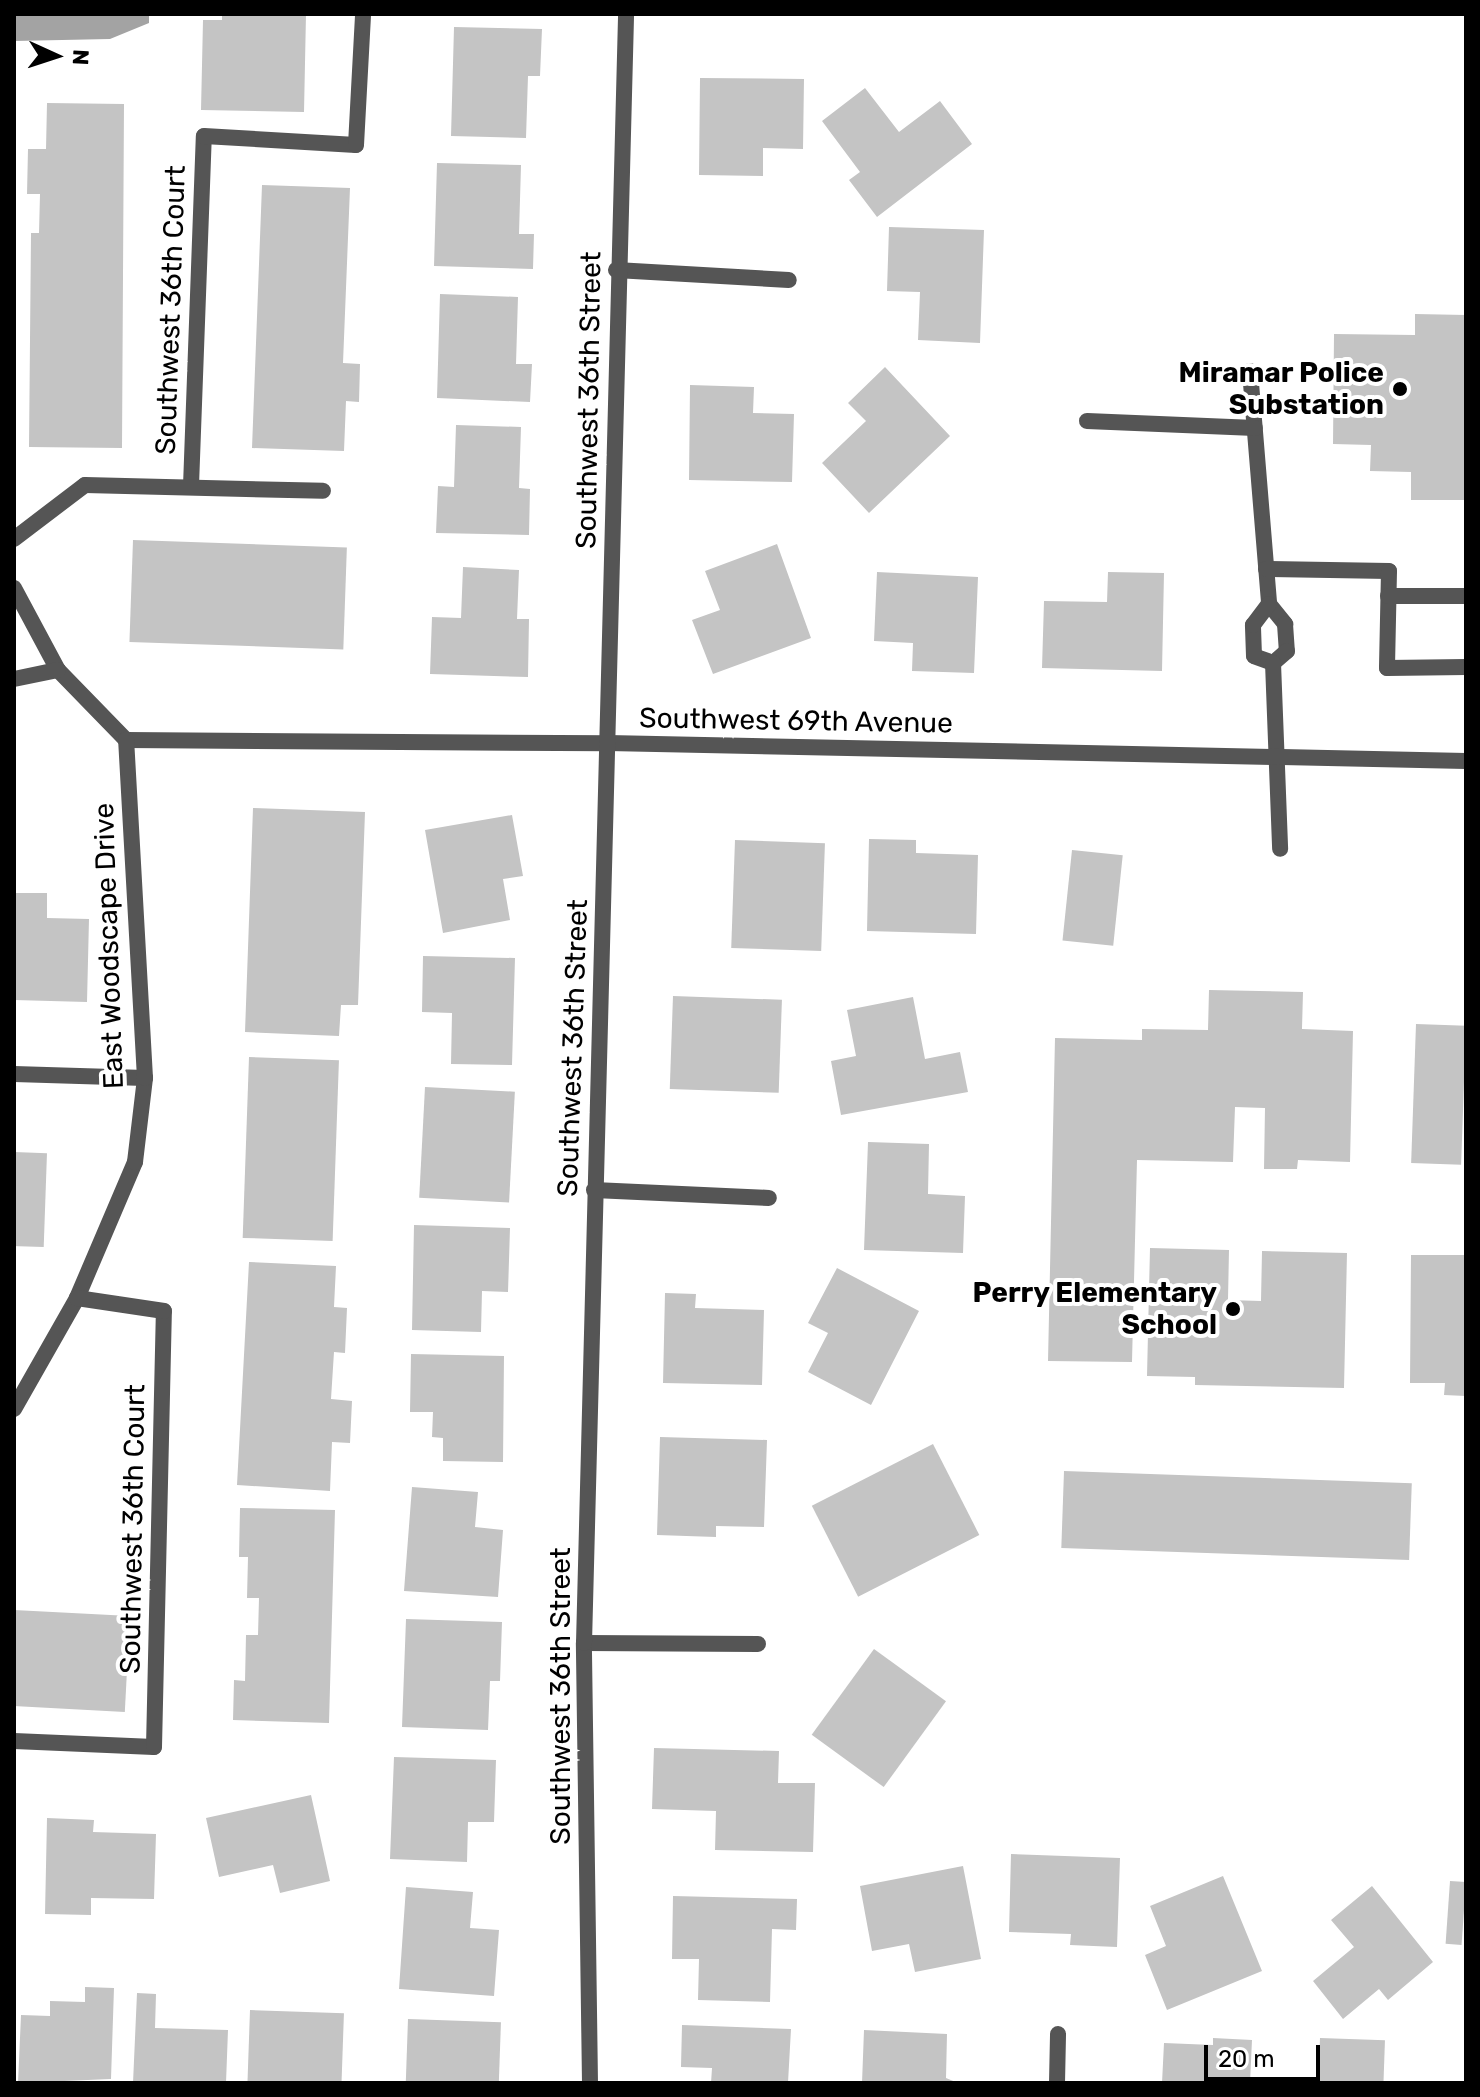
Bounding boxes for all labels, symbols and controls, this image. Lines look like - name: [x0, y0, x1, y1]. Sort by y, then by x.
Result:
- north arrow: [16, 16, 96, 96]
- text: N: [67, 49, 94, 66]
- street label: Southwest 36th Court: [149, 165, 193, 455]
- street label: Southwest 36th Street: [570, 251, 608, 549]
- place label: Miramar Police Substation: [1178, 356, 1384, 422]
- marker: Miramar Police Substation: [1391, 380, 1409, 398]
- street label: Southwest 69th Avenue: [639, 701, 953, 741]
- street label: East Woodscape Drive: [87, 802, 131, 1090]
- street label: Southwest 36th Street: [551, 899, 595, 1197]
- place label: Perry Elementary School: [972, 1276, 1217, 1342]
- marker: Perry Elementary School: [1224, 1300, 1242, 1318]
- street label: Southwest 36th Court: [114, 1384, 152, 1674]
- street label: Southwest 36th Street: [544, 1547, 578, 1845]
- scale bar: [1208, 2029, 1324, 2079]
- text: 20 m: [1218, 2045, 1275, 2073]

